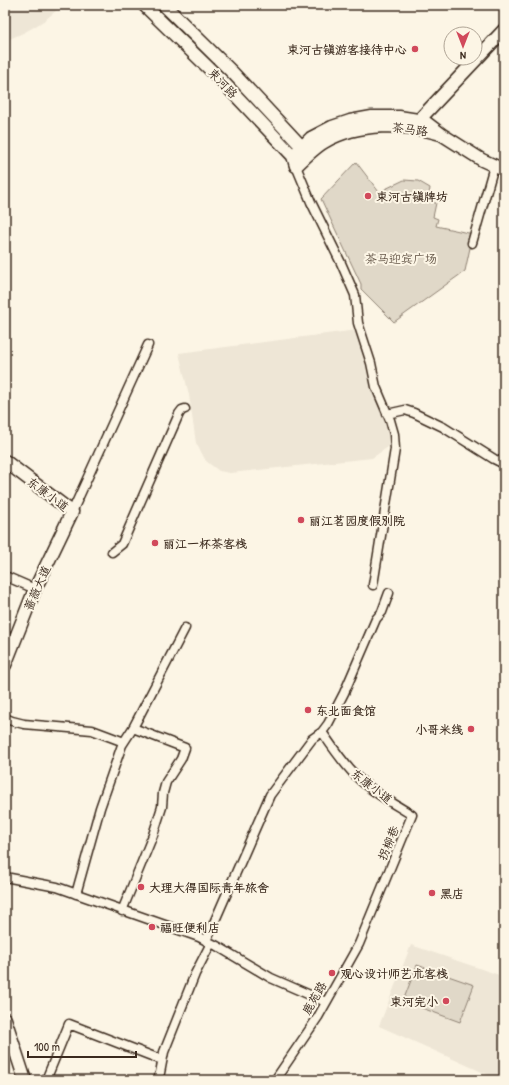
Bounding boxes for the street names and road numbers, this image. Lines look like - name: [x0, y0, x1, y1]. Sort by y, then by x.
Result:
- street label: 束河路: [204, 64, 242, 102]
- street label: 茶马路: [391, 118, 429, 140]
- street label: 东康小道: [24, 473, 72, 515]
- street label: 蔷薇大道: [19, 563, 55, 613]
- street label: 东康小道: [348, 765, 396, 807]
- street label: 拐柳巷: [373, 823, 403, 863]
- street label: 鹿苑路: [298, 978, 330, 1018]

